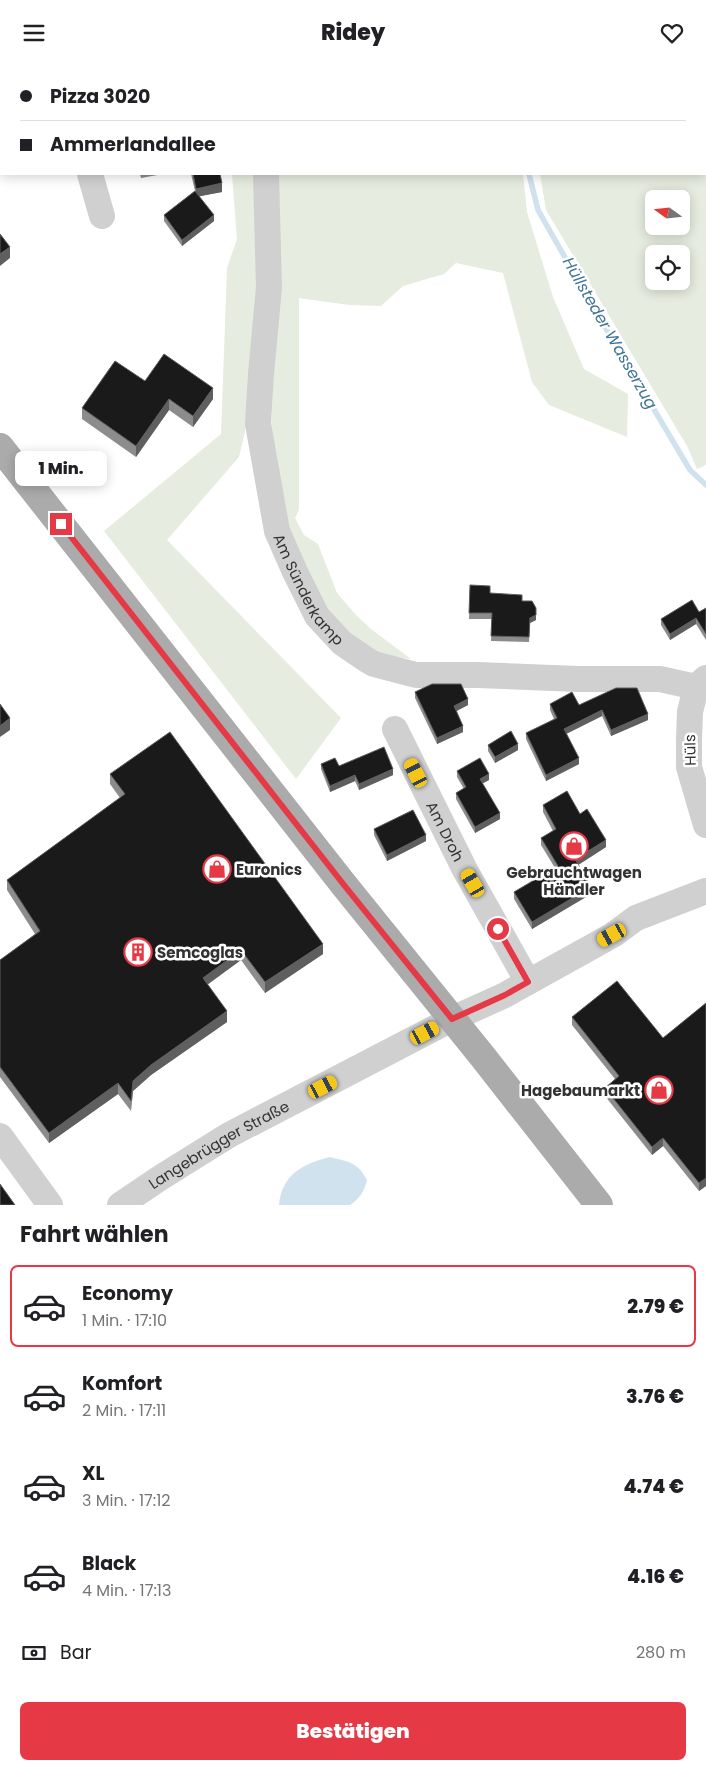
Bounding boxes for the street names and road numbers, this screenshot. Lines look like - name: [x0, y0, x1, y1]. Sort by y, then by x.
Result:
- street label: Am Sünderkamp: [269, 530, 349, 650]
- street label: Hüls: [679, 734, 701, 766]
- street label: Am Droh: [422, 797, 470, 865]
- street label: Langebrügger Straße: [144, 1095, 293, 1194]

